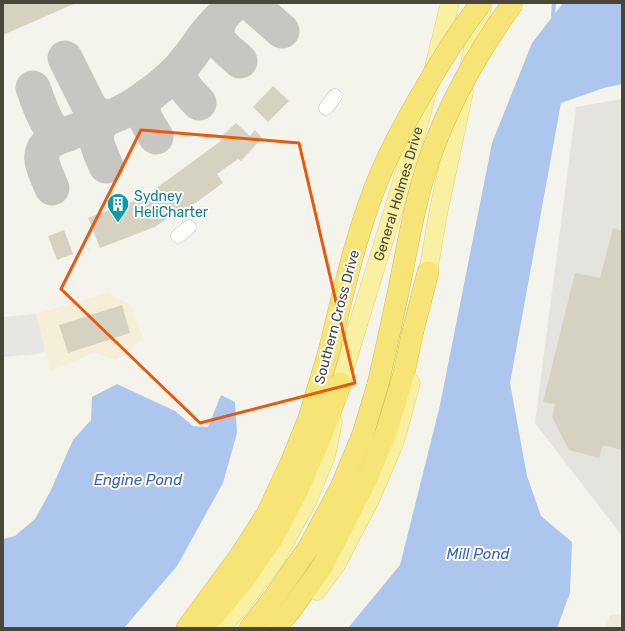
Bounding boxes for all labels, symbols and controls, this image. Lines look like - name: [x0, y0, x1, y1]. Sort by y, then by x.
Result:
- street label: General Holmes Drive: [370, 124, 426, 263]
- place label: Sydney HeliCharter: [134, 188, 209, 221]
- building icon: Sydney HeliCharter: [105, 191, 131, 224]
- street label: Southern Cross Drive: [311, 248, 363, 386]
- water label: Engine Pond: [94, 471, 183, 489]
- water label: Mill Pond: [447, 545, 511, 563]

